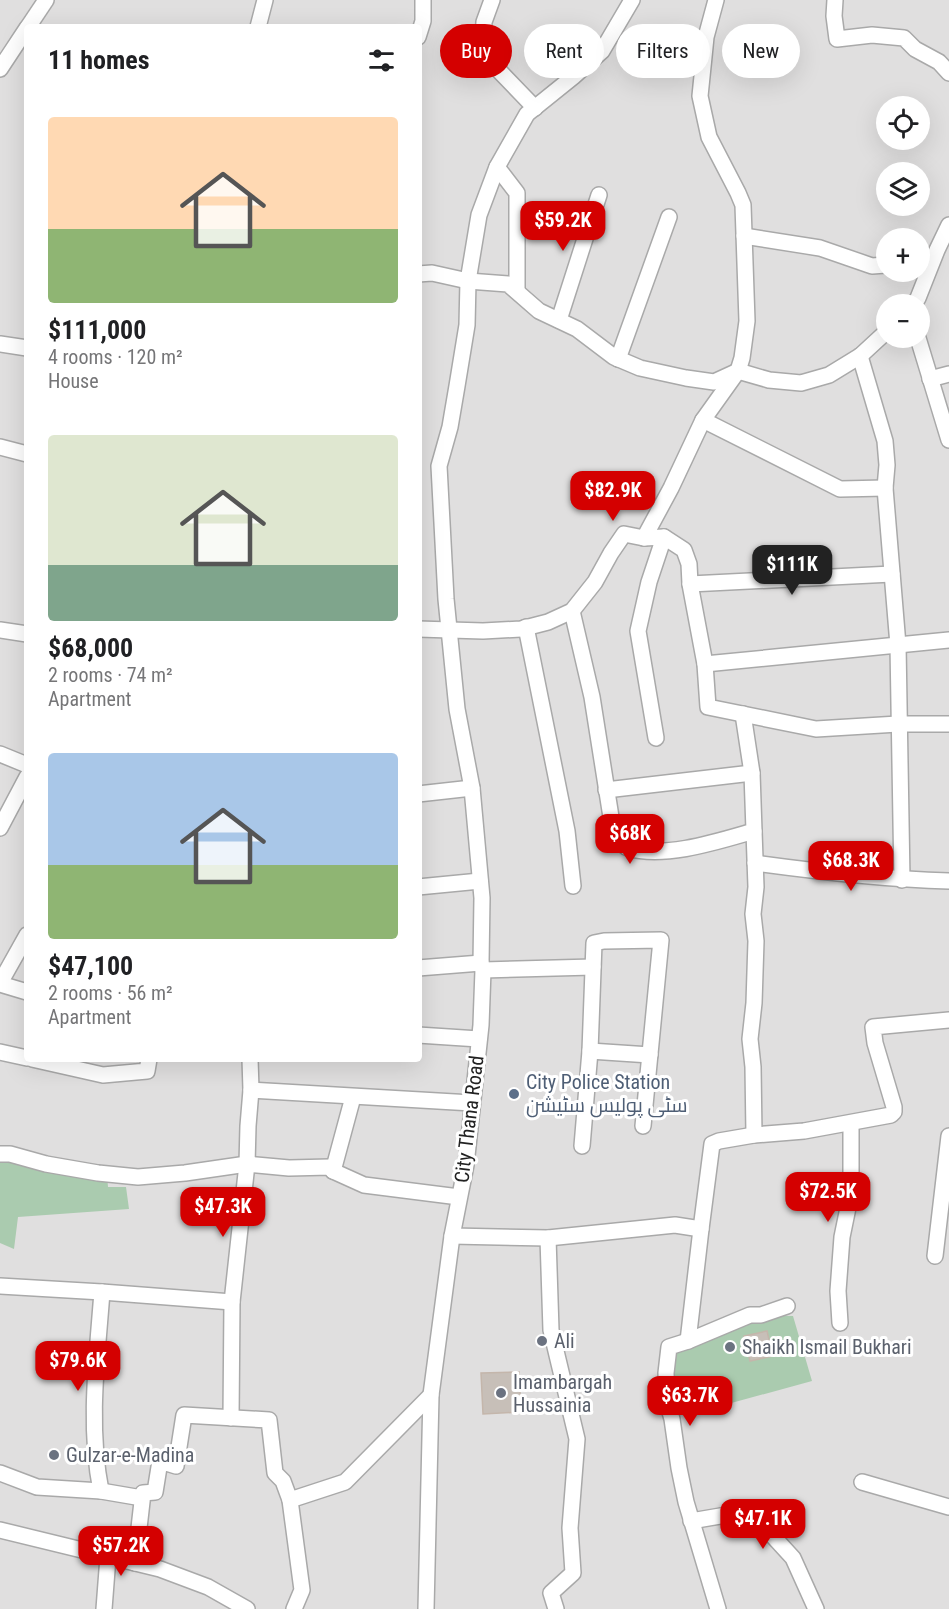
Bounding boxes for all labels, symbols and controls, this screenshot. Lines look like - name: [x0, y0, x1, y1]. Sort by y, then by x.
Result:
- chip: Buy: [440, 24, 512, 78]
- chip: Rent: [524, 24, 604, 78]
- chip: Filters: [616, 24, 710, 78]
- chip: New: [722, 24, 800, 78]
- icon: filters: [365, 44, 398, 77]
- text: 11 homes: [48, 45, 150, 75]
- map controls: [876, 96, 930, 348]
- button: locate: [876, 96, 930, 150]
- icon: home: [169, 156, 277, 264]
- button: layers: [876, 162, 930, 216]
- pin: $59.2K: [514, 201, 612, 252]
- text: $59.2K: [534, 208, 592, 232]
- button: +: [876, 228, 930, 282]
- button: −: [876, 294, 930, 348]
- text: $111,000: [48, 315, 146, 345]
- text: 4 rooms · 120 m²: [48, 345, 183, 369]
- text: House: [48, 369, 99, 393]
- pin: $82.9K: [564, 471, 662, 522]
- icon: home: [169, 474, 277, 582]
- text: $82.9K: [584, 478, 642, 502]
- pin: $111K: [750, 545, 834, 596]
- text: $111K: [766, 552, 818, 576]
- text: $68,000: [48, 633, 133, 663]
- text: 2 rooms · 74 m²: [48, 663, 173, 687]
- text: Apartment: [48, 687, 132, 711]
- icon: home: [169, 792, 277, 900]
- pin: $68K: [594, 814, 666, 865]
- text: $68K: [609, 821, 651, 845]
- pin: $68.3K: [802, 841, 900, 892]
- text: $68.3K: [822, 848, 880, 872]
- text: $47,100: [48, 951, 133, 981]
- text: 2 rooms · 56 m²: [48, 981, 173, 1005]
- text: Apartment: [48, 1005, 132, 1029]
- street label: City Thana Road: [449, 1054, 489, 1184]
- place label: City Police Station سٹی پولیس سٹیشن: [526, 1070, 688, 1118]
- marker: City Police Station سٹی پولیس سٹیشن: [507, 1087, 521, 1101]
- pin: $72.5K: [779, 1172, 877, 1223]
- text: $72.5K: [799, 1179, 857, 1203]
- pin: $47.3K: [174, 1187, 272, 1238]
- text: $47.3K: [194, 1194, 252, 1218]
- place label: Ali: [554, 1329, 575, 1353]
- marker: Ali: [535, 1334, 549, 1348]
- place label: Shaikh Ismail Bukhari: [742, 1335, 912, 1359]
- marker: Shaikh Ismail Bukhari: [723, 1340, 737, 1354]
- pin: $79.6K: [29, 1341, 127, 1392]
- text: $79.6K: [49, 1348, 107, 1372]
- place label: Imambargah Hussainia: [513, 1370, 612, 1417]
- pin: $63.7K: [641, 1376, 739, 1427]
- text: $63.7K: [661, 1383, 719, 1407]
- marker: Imambargah Hussainia: [494, 1386, 508, 1400]
- place label: Gulzar-e-Madina: [66, 1443, 194, 1467]
- marker: Gulzar-e-Madina: [47, 1448, 61, 1462]
- pin: $47.1K: [714, 1499, 812, 1550]
- text: $47.1K: [734, 1506, 792, 1530]
- pin: $57.2K: [72, 1526, 170, 1577]
- text: $57.2K: [92, 1533, 150, 1557]

